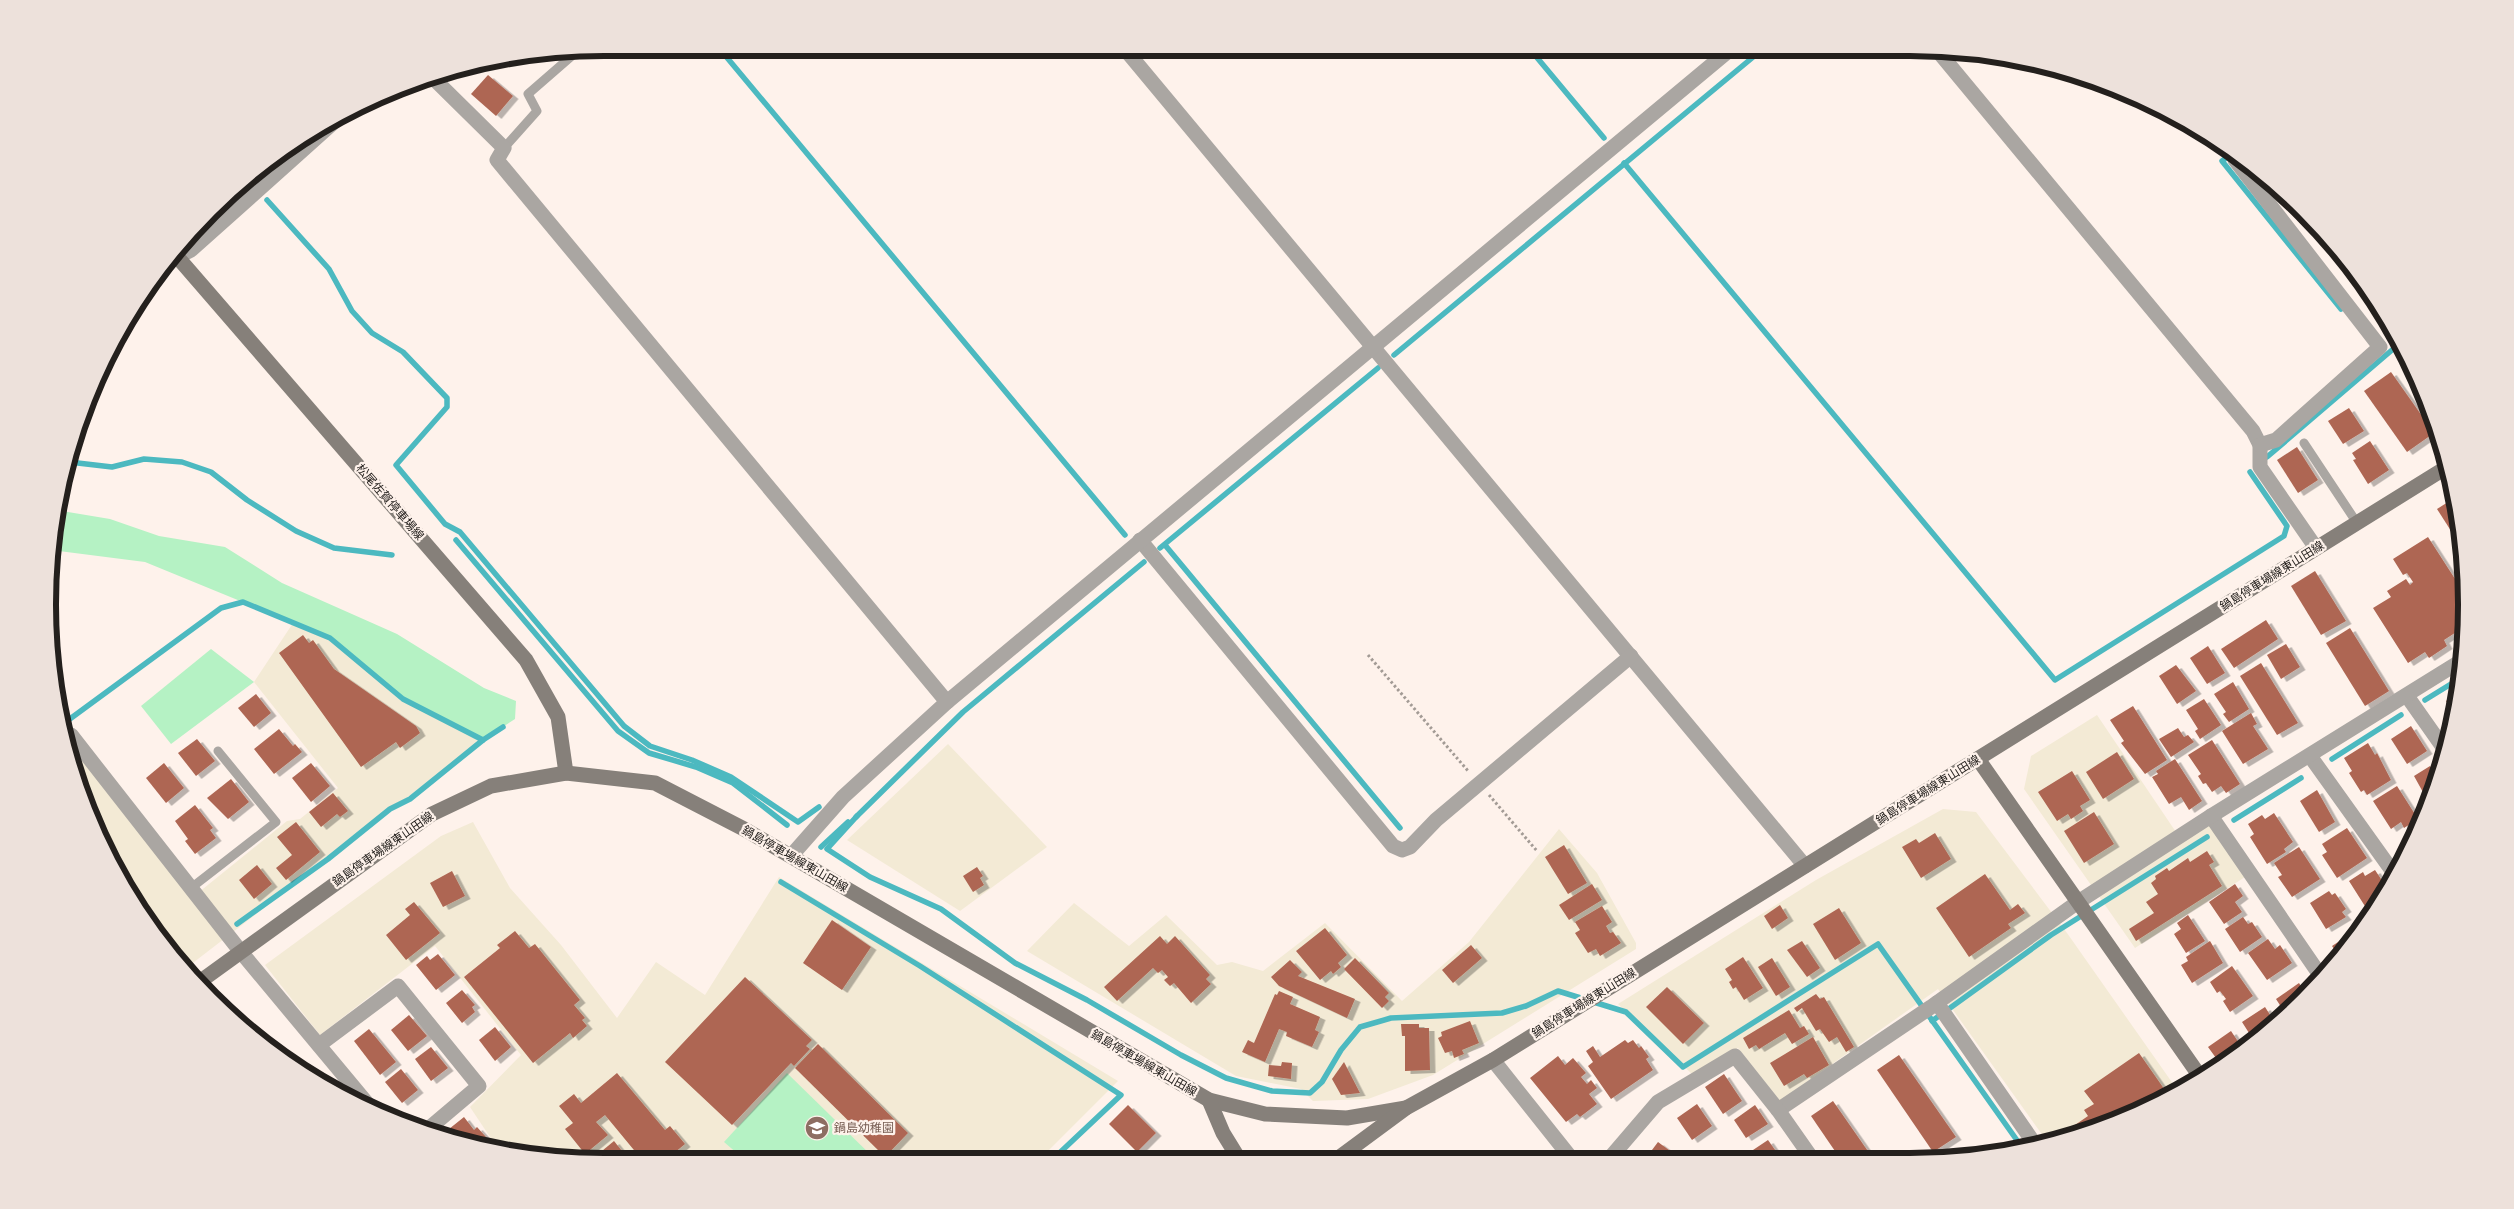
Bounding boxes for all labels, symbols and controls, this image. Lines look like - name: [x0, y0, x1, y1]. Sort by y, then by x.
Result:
- street label: 松尾佐賀停車場線: [353, 461, 427, 543]
- street label: 鍋島停車場線東山田線: [2217, 538, 2327, 614]
- street label: 鍋島停車場線東山田線: [1873, 752, 1983, 828]
- street label: 鍋島停車場線東山田線: [330, 809, 436, 889]
- street label: 鍋島停車場線東山田線: [740, 823, 850, 895]
- street label: 鍋島停車場線東山田線: [1529, 965, 1639, 1041]
- street label: 鍋島停車場線東山田線: [1089, 1027, 1199, 1099]
- school or university icon: 鍋島幼稚園: [804, 1115, 830, 1141]
- place label: 鍋島幼稚園: [834, 1121, 894, 1135]

